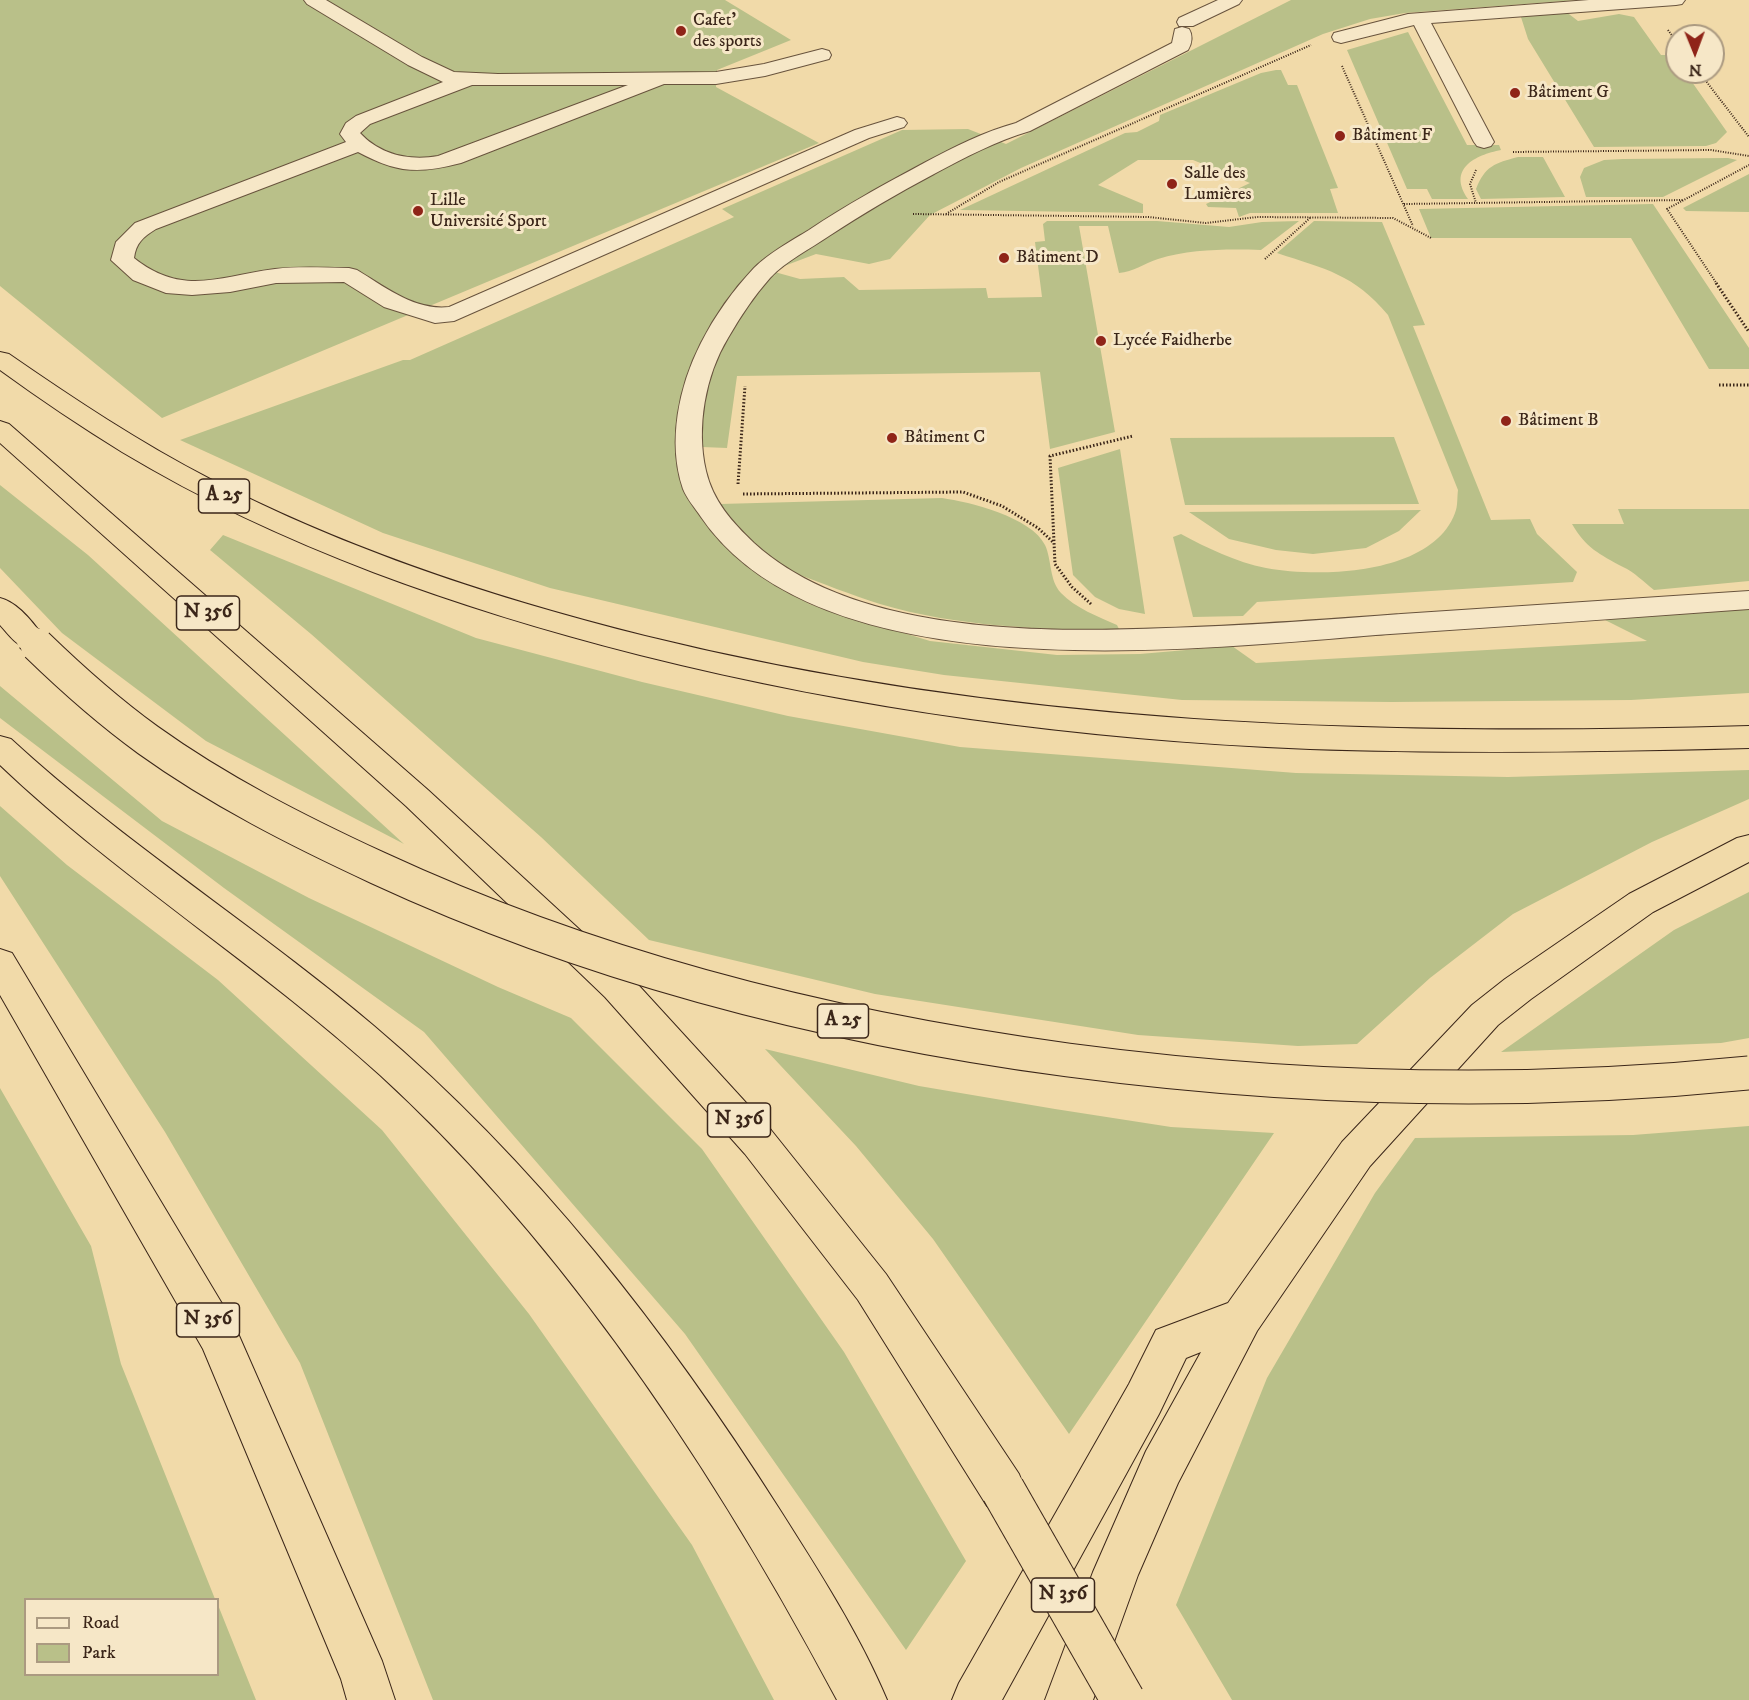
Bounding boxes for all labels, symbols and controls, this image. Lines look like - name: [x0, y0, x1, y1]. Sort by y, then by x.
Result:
- place label: Cafet' des sports: [693, 10, 762, 52]
- marker: Cafet' des sports: [674, 24, 688, 38]
- north arrow: [1665, 24, 1725, 84]
- text: N: [1689, 60, 1702, 80]
- place label: Bâtiment G: [1527, 82, 1609, 104]
- marker: Bâtiment G: [1508, 86, 1522, 100]
- place label: Bâtiment F: [1352, 125, 1432, 147]
- marker: Bâtiment F: [1333, 129, 1347, 143]
- place label: Salle des Lumières: [1184, 163, 1251, 206]
- marker: Salle des Lumières: [1165, 177, 1179, 191]
- place label: Lille Université Sport: [430, 190, 547, 232]
- marker: Lille Université Sport: [411, 204, 425, 218]
- place label: Bâtiment D: [1016, 247, 1099, 269]
- marker: Bâtiment D: [997, 251, 1011, 265]
- place label: Lycée Faidherbe: [1113, 330, 1232, 352]
- marker: Lycée Faidherbe: [1094, 334, 1108, 348]
- place label: Bâtiment B: [1518, 410, 1599, 432]
- marker: Bâtiment B: [1499, 414, 1513, 428]
- place label: Bâtiment C: [904, 427, 985, 449]
- marker: Bâtiment C: [885, 431, 899, 445]
- road number: A 25: [198, 479, 250, 513]
- road number: N 356: [176, 596, 240, 630]
- road number: A 25: [818, 1004, 868, 1038]
- road number: N 356: [708, 1103, 771, 1137]
- road number: N 356: [176, 1303, 240, 1337]
- road number: N 356: [1032, 1578, 1094, 1612]
- legend: [24, 1598, 219, 1676]
- text: Road: [82, 1612, 119, 1634]
- text: Park: [82, 1642, 116, 1664]

